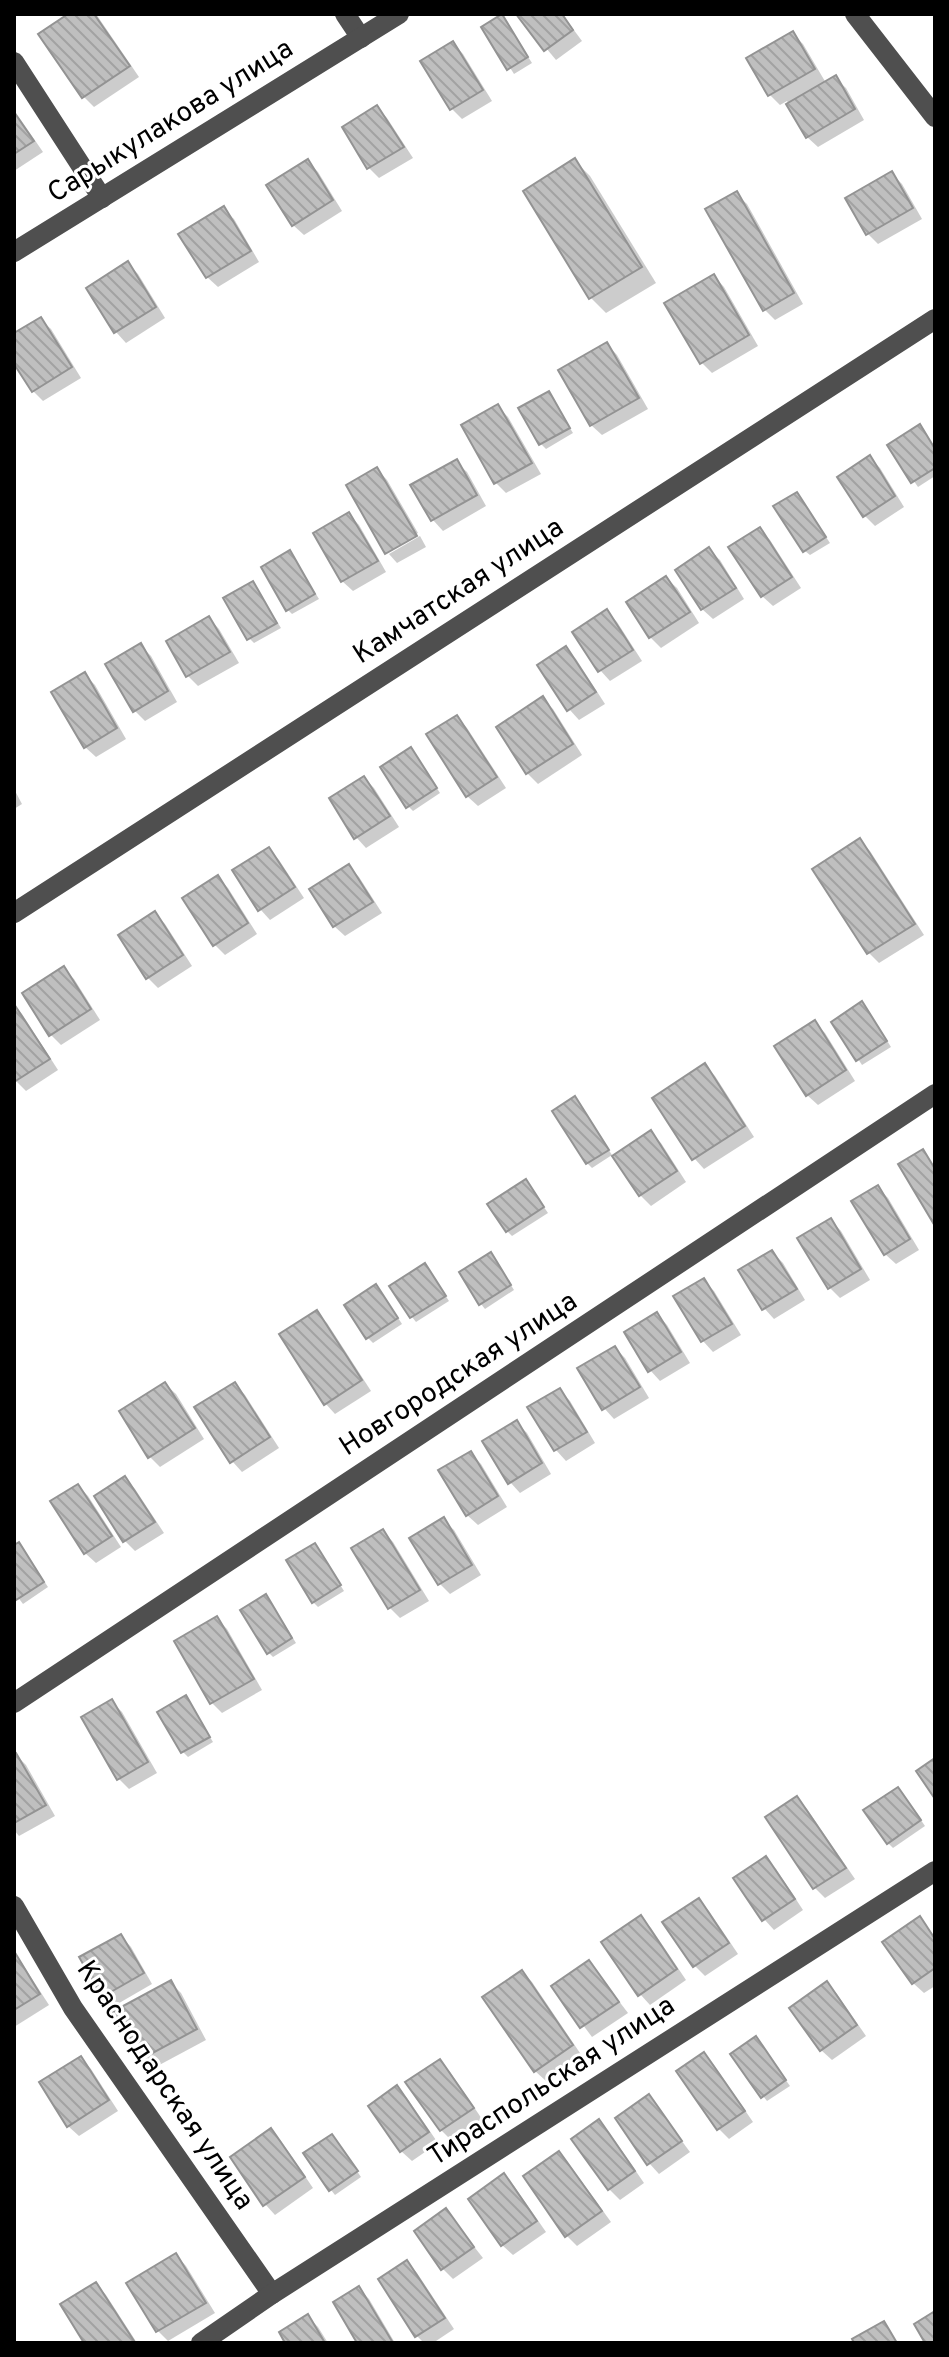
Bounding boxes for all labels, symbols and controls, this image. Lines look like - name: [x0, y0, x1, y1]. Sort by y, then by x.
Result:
- street label: Сарыкулакова улица: [41, 32, 301, 212]
- street label: Камчатская улица: [347, 510, 571, 674]
- street label: Новгородская улица: [333, 1284, 585, 1466]
- street label: Краснодарская улица: [67, 1954, 261, 2218]
- street label: Тираспольская улица: [422, 1989, 682, 2175]

